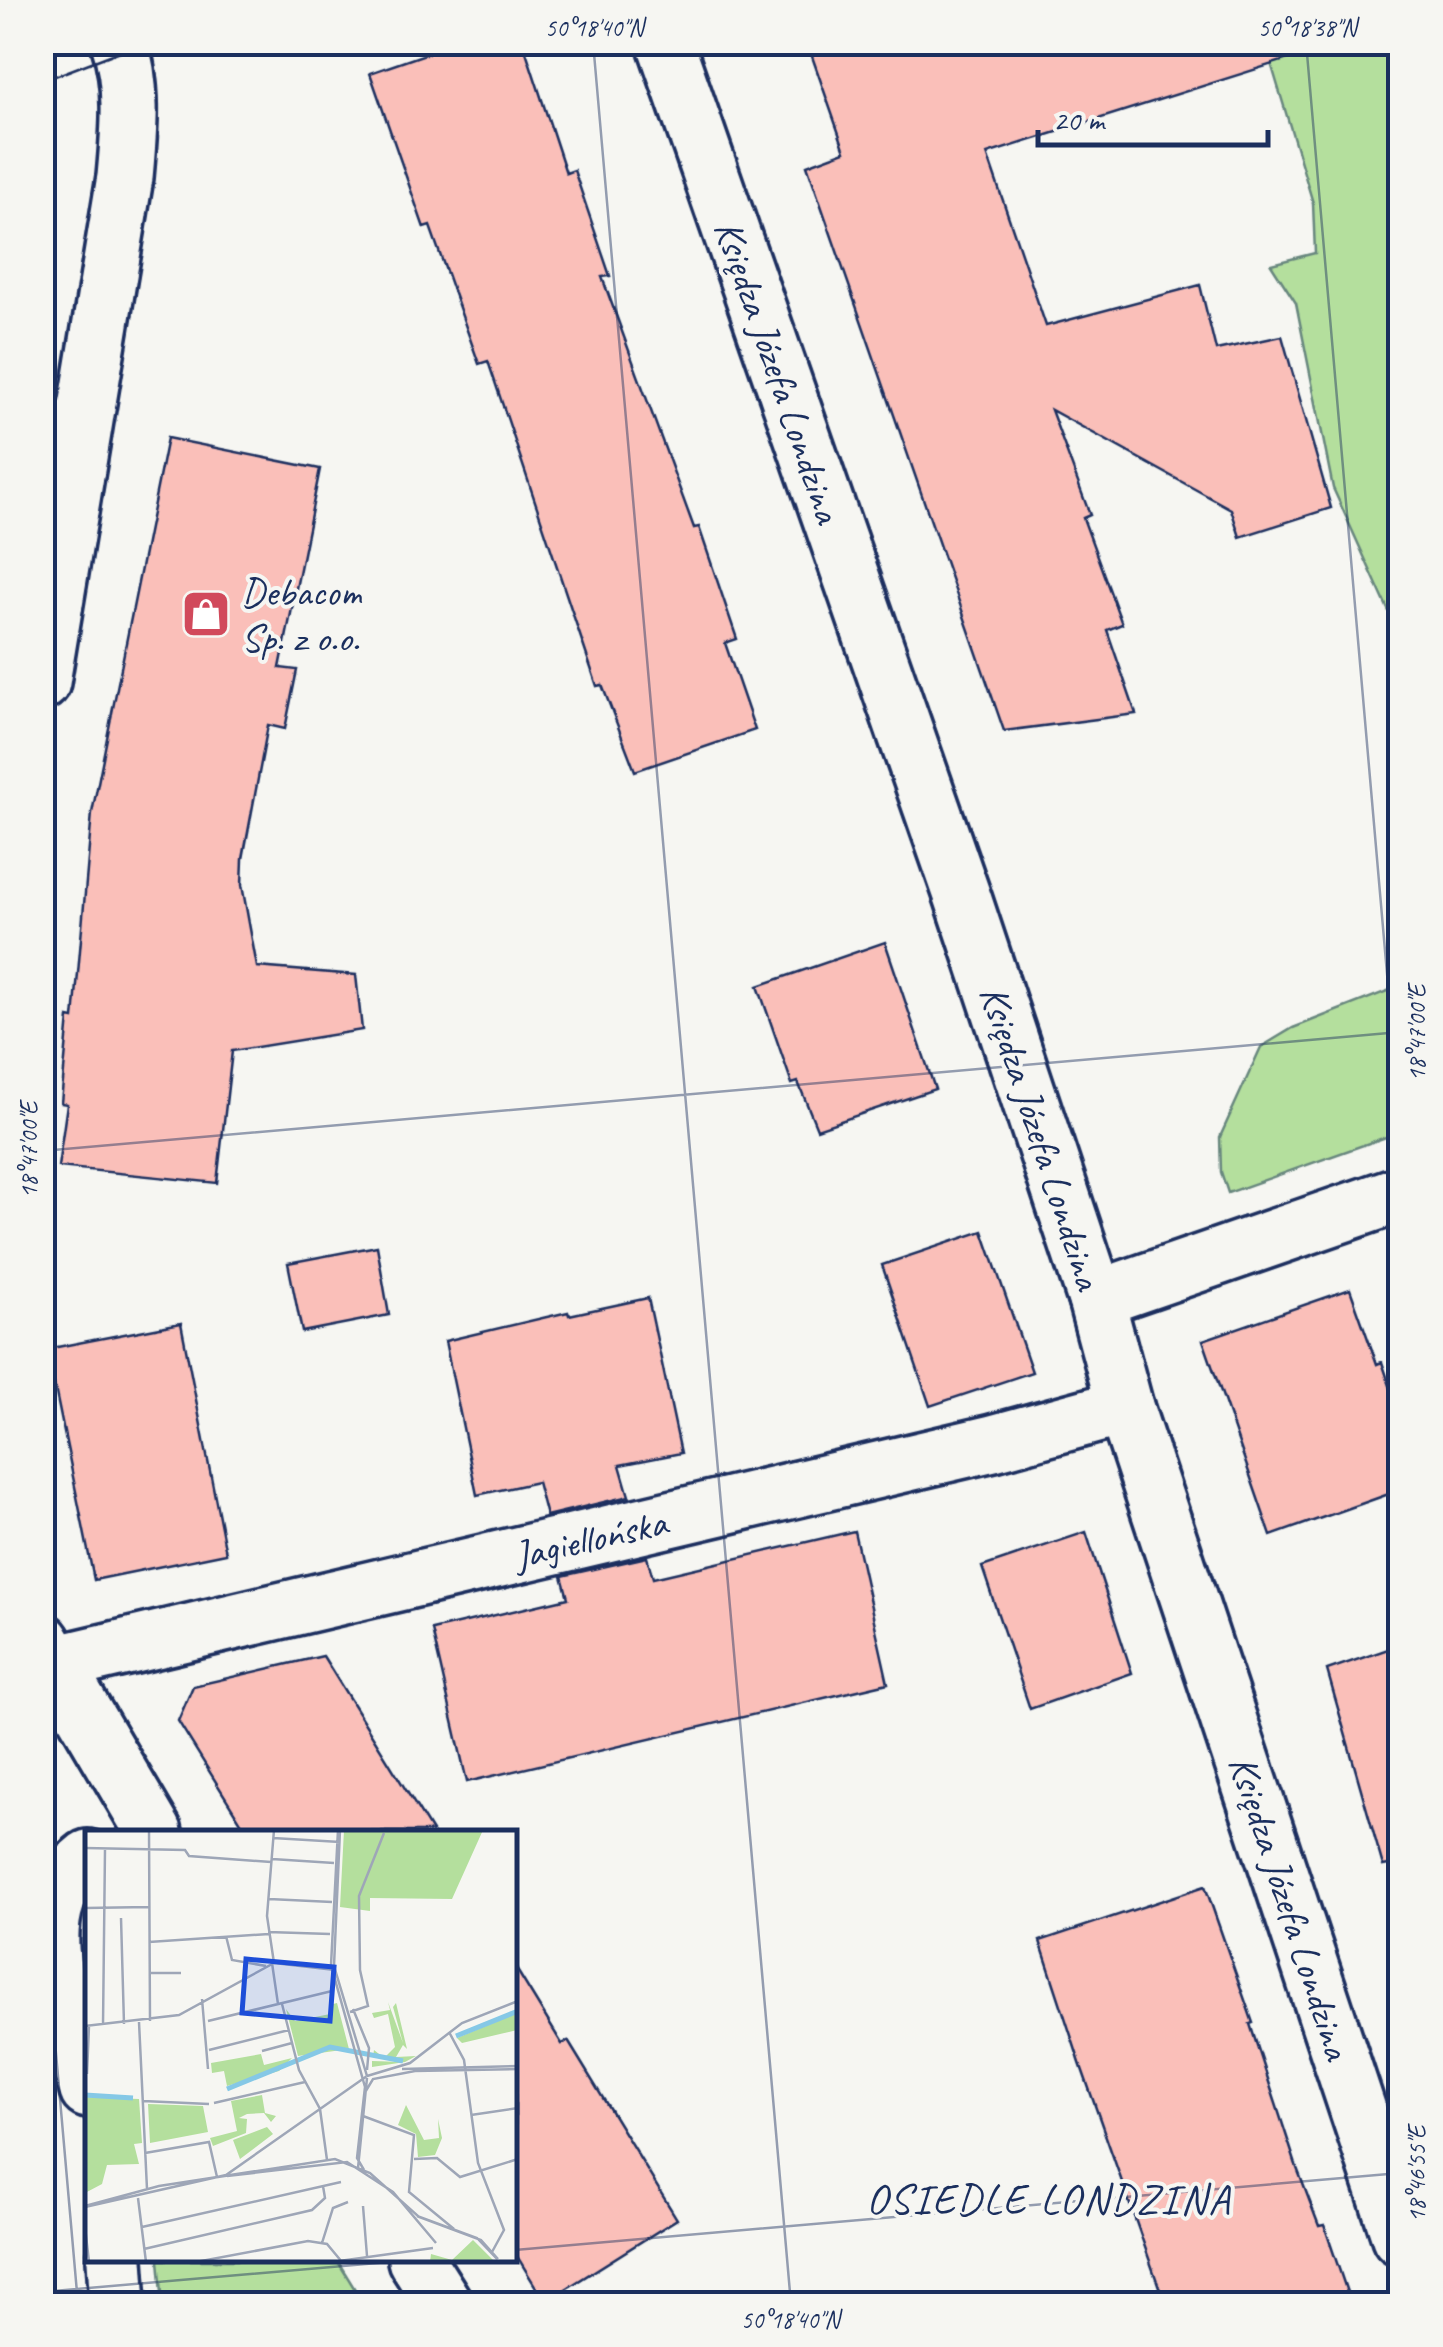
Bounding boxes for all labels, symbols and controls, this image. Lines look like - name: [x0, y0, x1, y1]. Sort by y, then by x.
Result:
- text: 50°18'40"N: [545, 12, 647, 44]
- text: 50°18'38"N: [1258, 12, 1360, 44]
- scale bar: [1038, 85, 1268, 147]
- text: 20 m: [1053, 101, 1106, 139]
- street label: Księdza Józefa Londzina: [703, 214, 854, 532]
- place label: Debacom Sp. z o.o.: [241, 567, 363, 663]
- shop icon: Debacom Sp. z o.o.: [180, 588, 232, 640]
- street label: Księdza Józefa Londzina: [968, 979, 1115, 1298]
- text: 18°47'00"E: [1401, 982, 1433, 1081]
- text: 18°47'00"E: [13, 1099, 45, 1198]
- street label: Jagiellońska: [507, 1497, 674, 1581]
- street label: Księdza Józefa Londzina: [1217, 1749, 1364, 2068]
- inset map: [85, 1830, 518, 2262]
- text: 18°46'55"E: [1401, 2123, 1433, 2222]
- district label: OSIEDLE LONDZINA: [866, 2173, 1232, 2226]
- text: 50°18'40"N: [741, 2304, 843, 2336]

